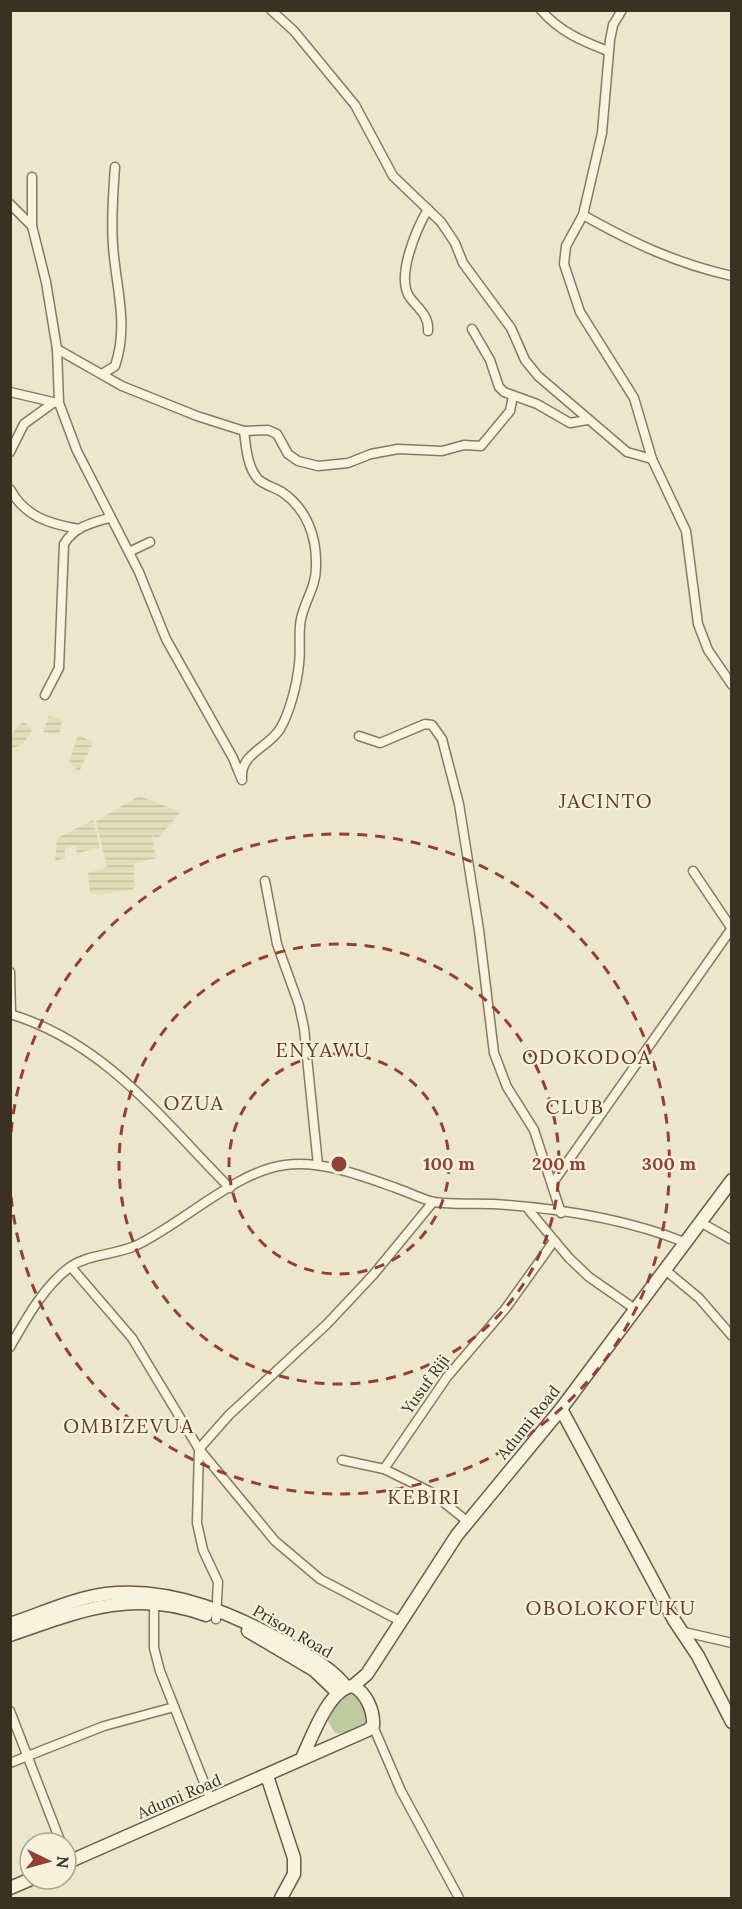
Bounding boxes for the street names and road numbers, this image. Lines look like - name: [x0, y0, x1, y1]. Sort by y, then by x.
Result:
- street label: Yusuf Riji: [396, 1350, 453, 1418]
- street label: Adumi Road: [492, 1381, 564, 1464]
- street label: Prison Road: [249, 1600, 337, 1662]
- street label: Adumi Road: [133, 1769, 224, 1823]

